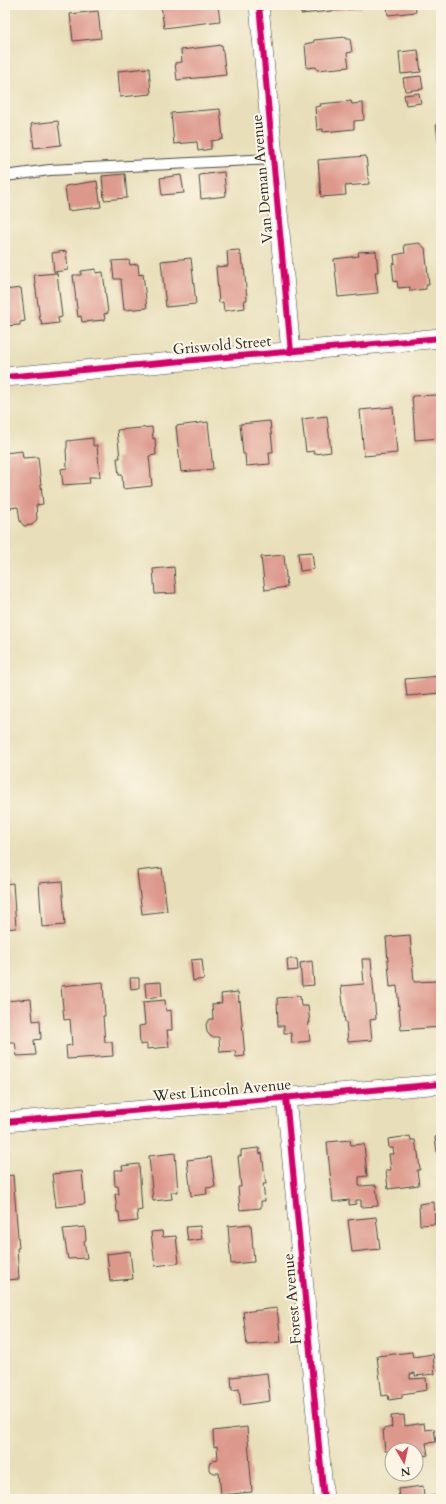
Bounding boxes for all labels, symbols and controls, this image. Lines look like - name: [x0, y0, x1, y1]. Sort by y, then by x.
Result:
- street label: Van Deman Avenue: [246, 113, 278, 244]
- street label: Griswold Street: [172, 331, 272, 359]
- street label: West Lincoln Avenue: [151, 1074, 292, 1106]
- street label: Forest Avenue: [278, 1252, 306, 1345]
- north arrow: [384, 1442, 424, 1482]
- text: N: [399, 1463, 411, 1480]

